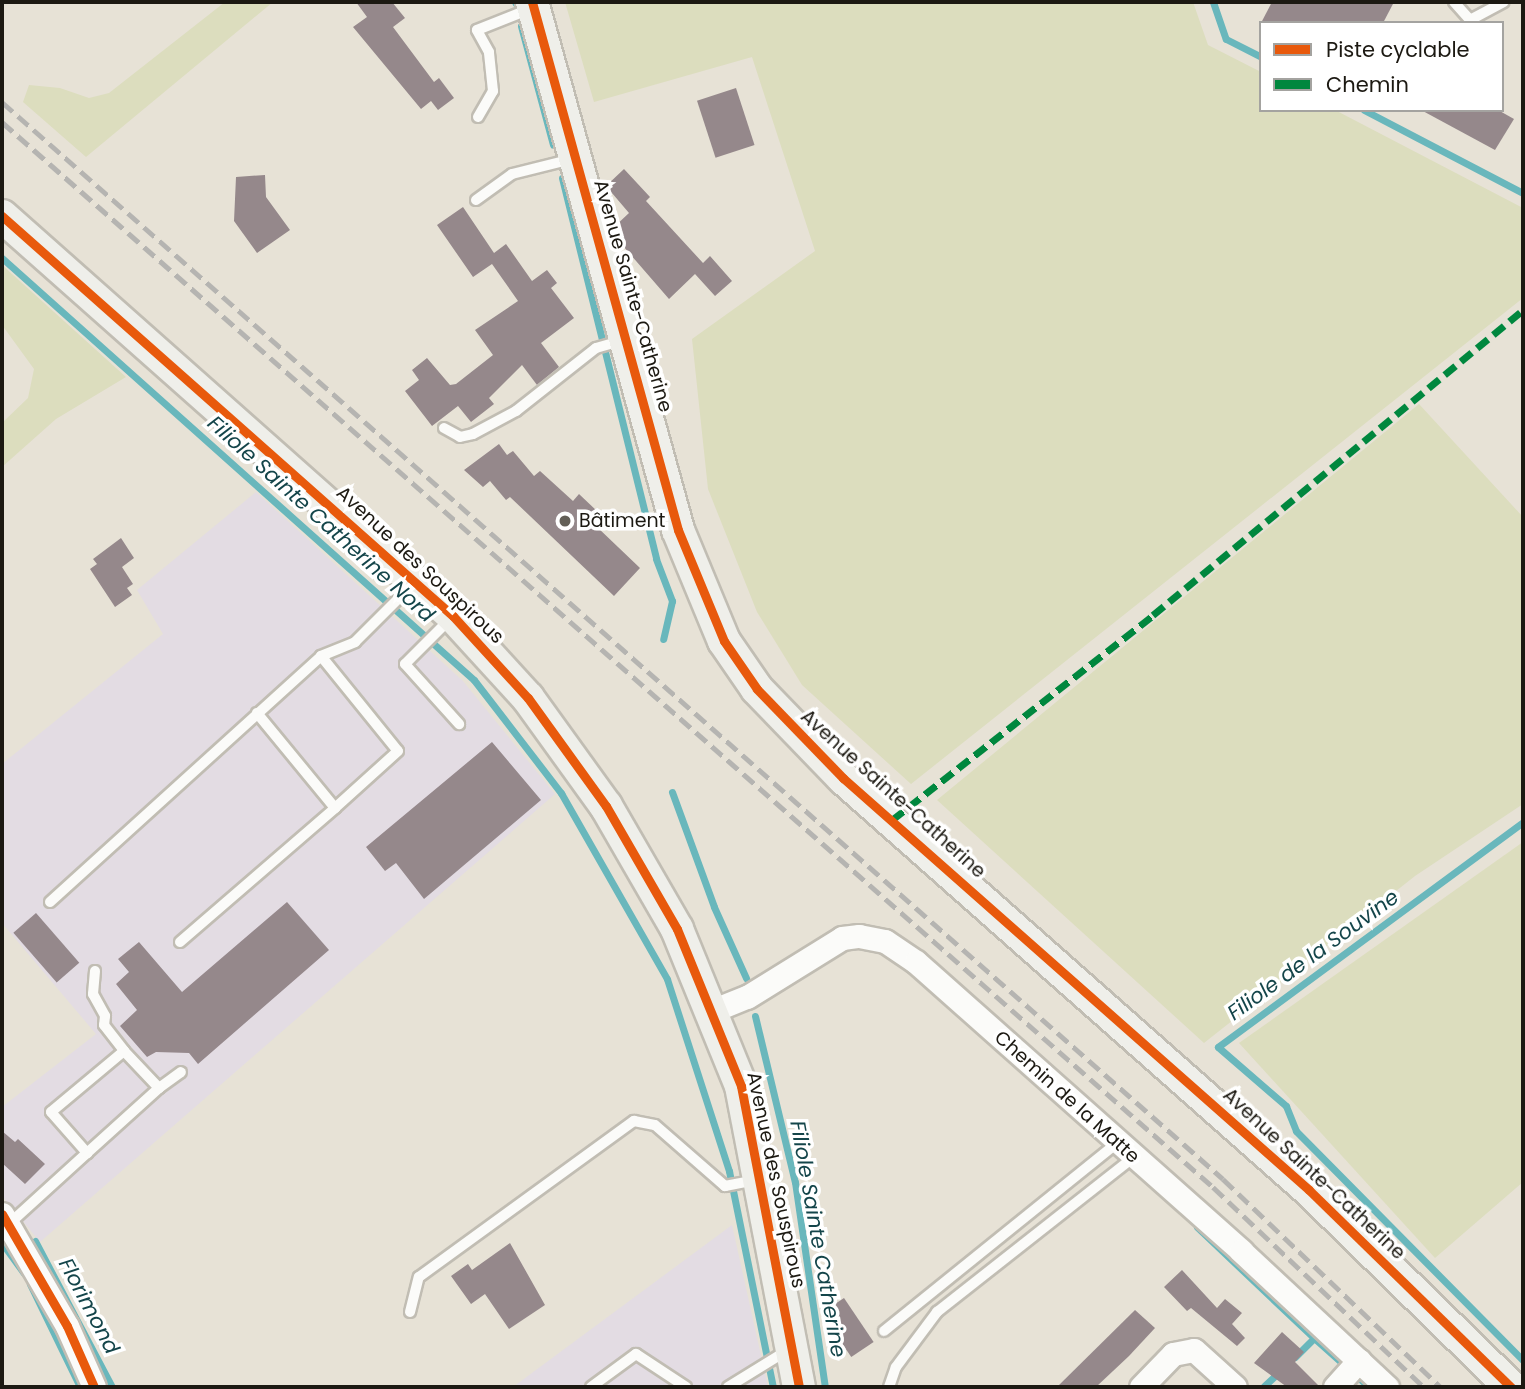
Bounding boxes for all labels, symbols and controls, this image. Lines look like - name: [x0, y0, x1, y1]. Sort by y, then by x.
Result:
- legend: [1259, 21, 1504, 112]
- text: Piste cyclable: [1326, 35, 1470, 64]
- text: Chemin: [1326, 70, 1409, 99]
- street label: Avenue Sainte-Catherine: [589, 177, 677, 415]
- water label: Filiole Sainte Catherine Nord: [202, 410, 440, 628]
- street label: Avenue des Souspirous: [332, 482, 508, 648]
- place label: Bâtiment: [579, 510, 666, 532]
- marker: Bâtiment: [557, 513, 573, 529]
- street label: Avenue Sainte-Catherine: [796, 705, 990, 883]
- water label: Filiole de la Souvine: [1222, 884, 1404, 1026]
- street label: Chemin de la Matte: [990, 1026, 1144, 1168]
- street label: Avenue des Souspirous: [742, 1070, 810, 1290]
- street label: Avenue Sainte-Catherine: [1218, 1084, 1410, 1264]
- water label: Filiole Sainte Catherine: [785, 1119, 851, 1359]
- water label: Florimond: [53, 1254, 125, 1358]

